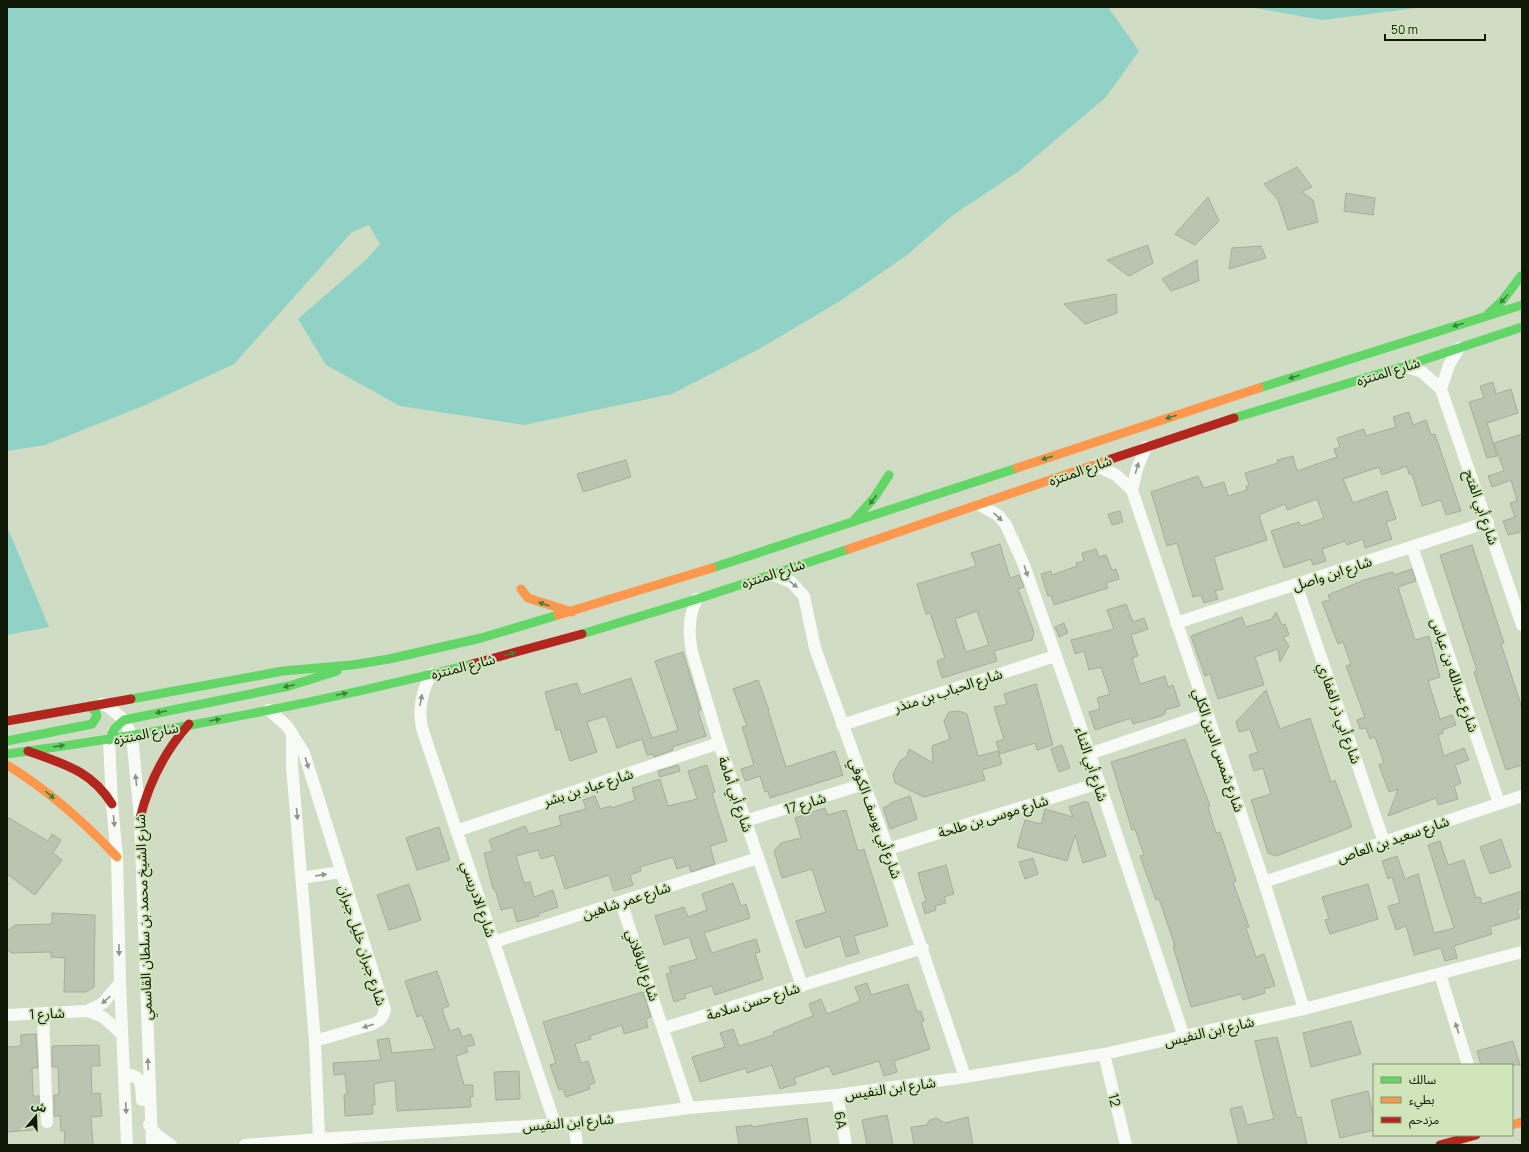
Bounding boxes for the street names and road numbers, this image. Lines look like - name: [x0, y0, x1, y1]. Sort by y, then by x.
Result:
- street label: شارع المنتزه: [1354, 352, 1423, 392]
- street label: شارع المنتزه: [1046, 450, 1115, 492]
- street label: شارع أبي الفتح: [1458, 467, 1504, 548]
- street label: شارع ابن واصل: [1290, 551, 1375, 597]
- street label: شارع المنتزه: [739, 554, 808, 594]
- street label: شارع عبدالله بن عباس: [1425, 615, 1483, 735]
- street label: شارع المنتزه: [429, 649, 498, 685]
- street label: شارع أبي ذر الغفاري: [1312, 660, 1366, 767]
- street label: شارع الحباب بن منذر: [890, 663, 1005, 719]
- street label: شارع شمس الدين الكلي: [1187, 685, 1249, 815]
- street label: شارع المنتزه: [112, 717, 181, 751]
- street label: شارع أبي الثناء: [1069, 724, 1113, 804]
- street label: شارع أبي أمامة: [712, 754, 758, 835]
- street label: شارع أبي يوسف الكوفي: [843, 755, 907, 882]
- street label: شارع عباد بن بشر: [540, 764, 636, 813]
- street label: شارع 17: [782, 788, 829, 820]
- street label: شارع موسى بن طلحة: [936, 790, 1051, 844]
- street label: شارع سعيد بن العاص: [1334, 811, 1452, 869]
- street label: شارع الشيخ محمد بن سلطان القاسمي: [130, 813, 158, 1020]
- street label: شارع الادريسي: [455, 858, 501, 940]
- street label: شارع عمر شاهين: [579, 877, 673, 925]
- street label: شارع جبران خليل جبران: [333, 882, 391, 1008]
- street label: شارع الباقلاني: [620, 927, 664, 1004]
- street label: شارع حسن سلامة: [704, 978, 803, 1026]
- street label: شارع 1: [29, 1003, 65, 1025]
- street label: شارع ابن النفيس: [1162, 1011, 1256, 1053]
- street label: شارع ابن النفيس: [843, 1072, 937, 1106]
- street label: 12: [1104, 1091, 1126, 1109]
- street label: شارع ابن النفيس: [521, 1109, 615, 1137]
- street label: 6A: [830, 1110, 852, 1131]

